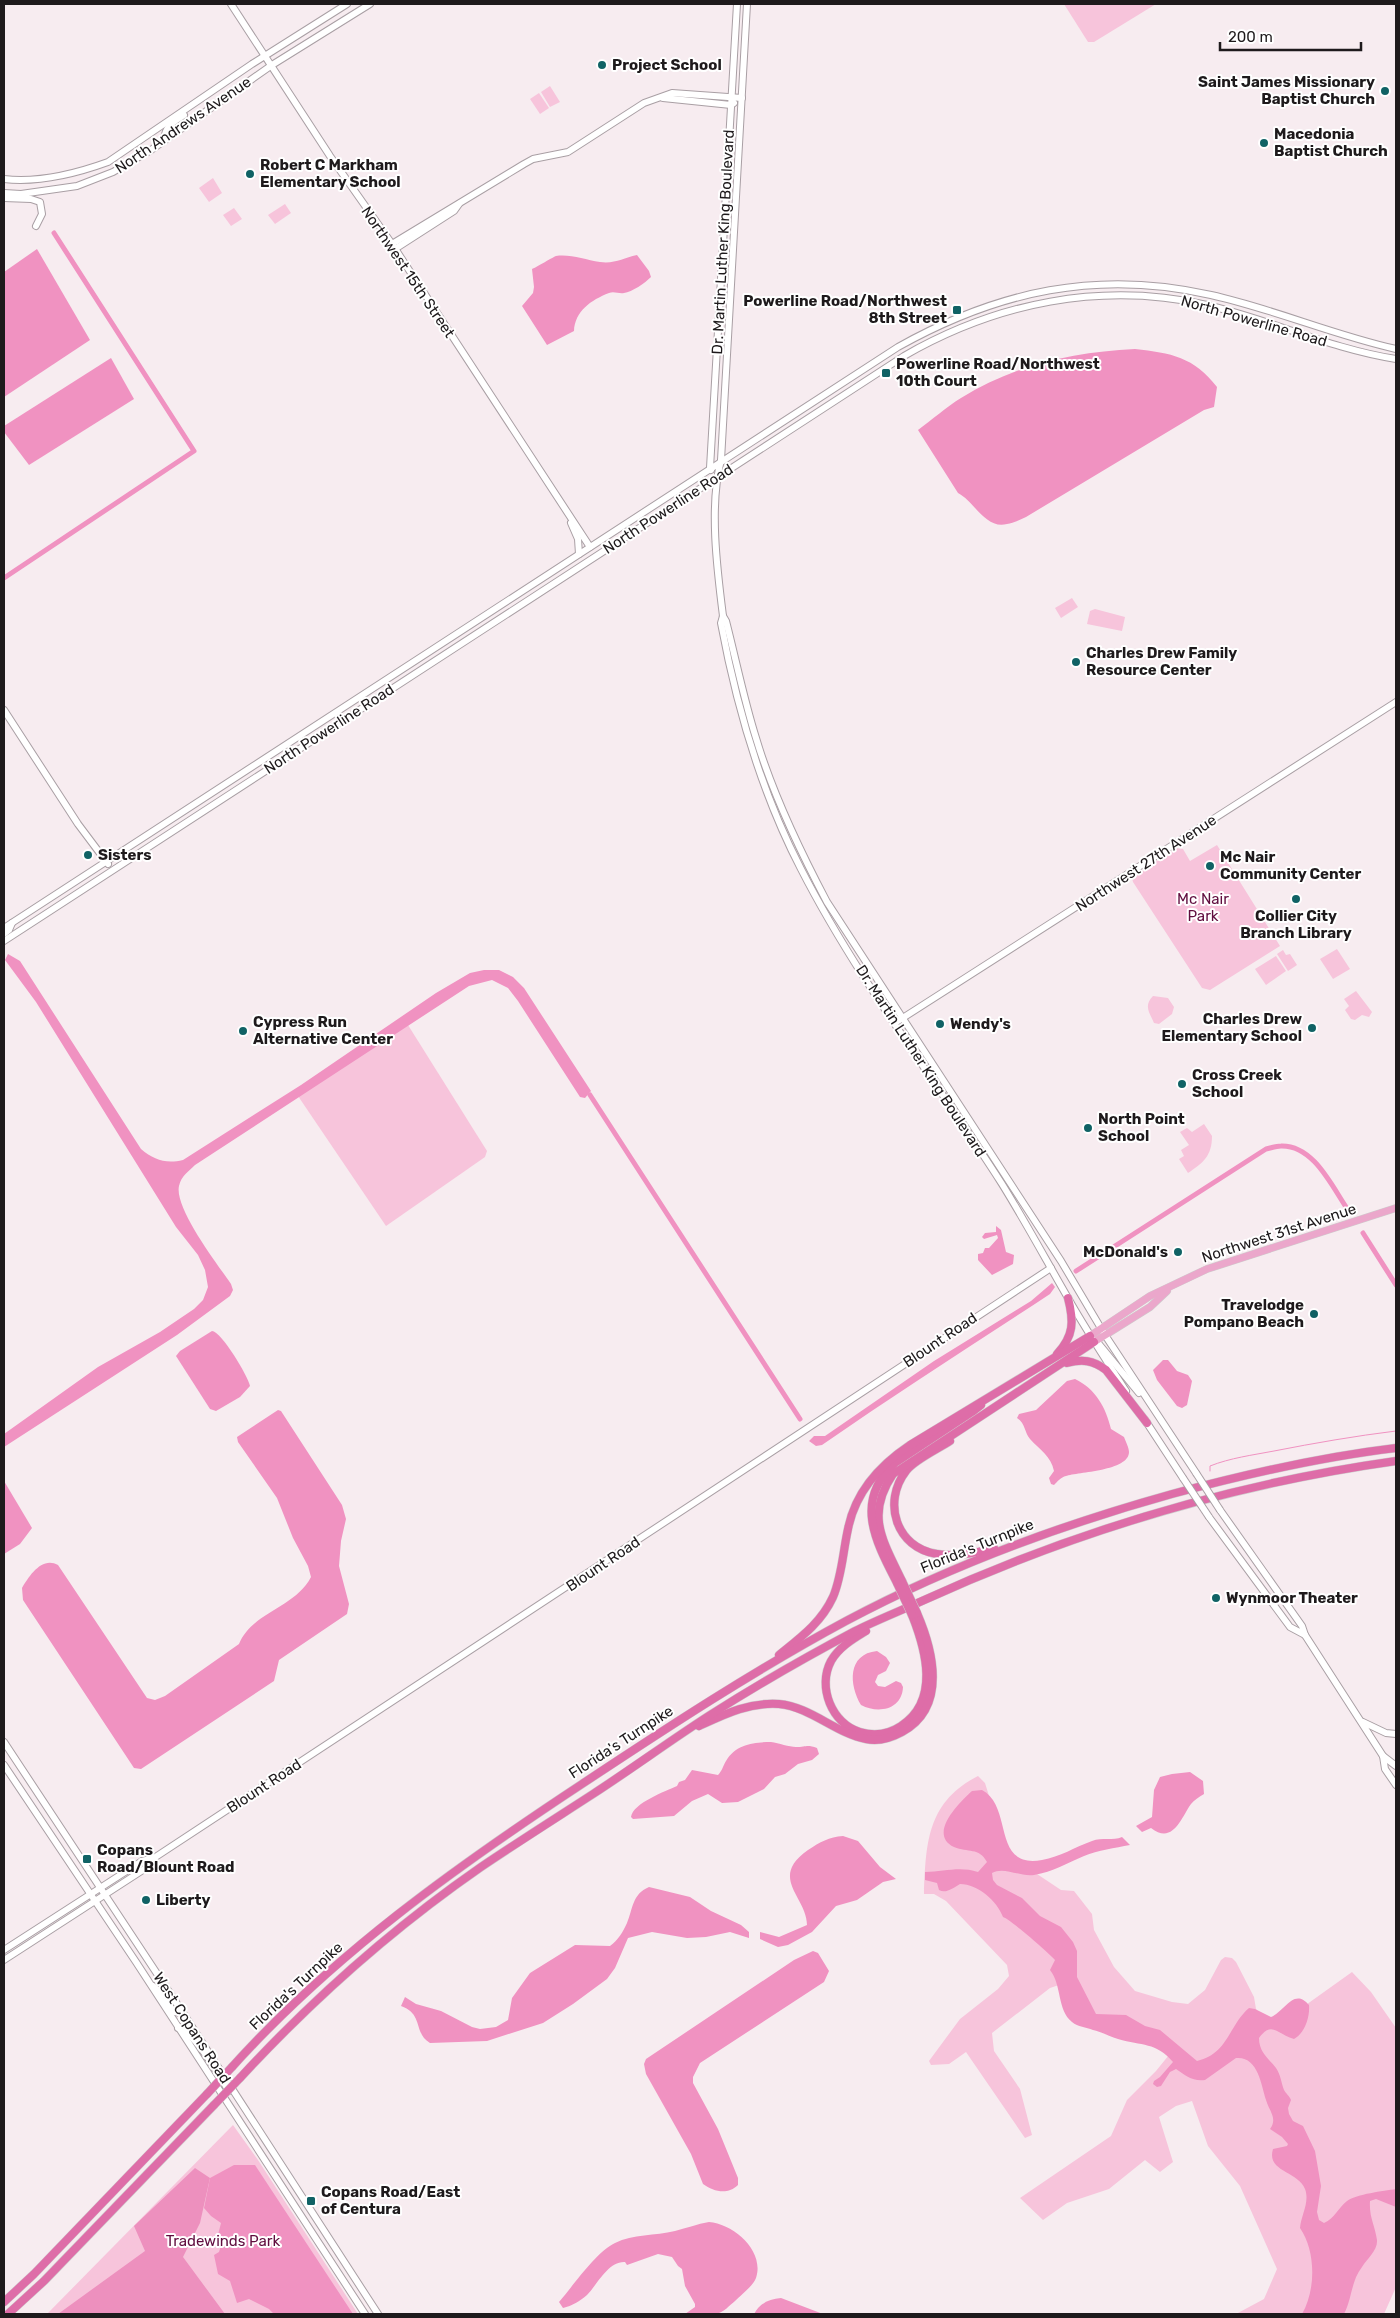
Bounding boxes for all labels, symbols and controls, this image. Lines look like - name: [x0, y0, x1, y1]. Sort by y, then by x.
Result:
- scale bar: [1220, 20, 1361, 52]
- text: 200 m: [1228, 28, 1273, 46]
- place label: Project School: [612, 56, 722, 74]
- marker: Project School: [596, 59, 608, 71]
- street label: North Andrews Avenue: [112, 73, 254, 177]
- place label: Saint James Missionary Baptist Church: [1198, 73, 1375, 108]
- marker: Saint James Missionary Baptist Church: [1379, 85, 1391, 97]
- place label: Macedonia Baptist Church: [1274, 125, 1388, 160]
- street label: Dr. Martin Luther King Boulevard: [708, 129, 738, 355]
- marker: Macedonia Baptist Church: [1258, 137, 1270, 149]
- place label: Robert C Markham Elementary School: [260, 156, 401, 191]
- marker: Robert C Markham Elementary School: [244, 168, 256, 180]
- street label: Northwest 15th Street: [357, 203, 459, 341]
- place label: Powerline Road/Northwest 8th Street: [743, 292, 947, 327]
- street label: North Powerline Road: [1179, 292, 1329, 350]
- marker: Powerline Road/Northwest 8th Street: [951, 304, 963, 316]
- place label: Powerline Road/Northwest 10th Court: [896, 355, 1100, 390]
- marker: Powerline Road/Northwest 10th Court: [880, 367, 892, 379]
- street label: North Powerline Road: [600, 460, 736, 558]
- place label: Charles Drew Family Resource Center: [1086, 644, 1237, 679]
- marker: Charles Drew Family Resource Center: [1070, 656, 1082, 668]
- street label: North Powerline Road: [261, 680, 397, 778]
- street label: Northwest 27th Avenue: [1072, 811, 1220, 915]
- place label: Sisters: [98, 846, 152, 864]
- place label: Mc Nair Community Center: [1220, 848, 1361, 883]
- marker: Sisters: [82, 849, 94, 861]
- marker: Mc Nair Community Center: [1204, 860, 1216, 872]
- park label: Mc Nair Park: [1177, 890, 1229, 925]
- marker: Collier City Branch Library: [1290, 893, 1302, 905]
- place label: Collier City Branch Library: [1240, 907, 1352, 942]
- street label: Dr. Martin Luther King Boulevard: [852, 962, 990, 1160]
- place label: Charles Drew Elementary School: [1161, 1010, 1302, 1045]
- place label: Cypress Run Alternative Center: [253, 1013, 393, 1048]
- place label: Wendy's: [950, 1015, 1011, 1033]
- marker: Wendy's: [934, 1018, 946, 1030]
- marker: Charles Drew Elementary School: [1306, 1022, 1318, 1034]
- marker: Cypress Run Alternative Center: [237, 1025, 249, 1037]
- place label: Cross Creek School: [1192, 1066, 1282, 1101]
- marker: Cross Creek School: [1176, 1078, 1188, 1090]
- place label: North Point School: [1098, 1110, 1185, 1145]
- marker: North Point School: [1082, 1122, 1094, 1134]
- street label: Northwest 31st Avenue: [1199, 1199, 1359, 1267]
- place label: McDonald's: [1083, 1243, 1168, 1261]
- marker: McDonald's: [1172, 1246, 1184, 1258]
- place label: Travelodge Pompano Beach: [1184, 1296, 1304, 1331]
- marker: Travelodge Pompano Beach: [1308, 1308, 1320, 1320]
- street label: Blount Road: [900, 1309, 980, 1371]
- street label: Florida's Turnpike: [918, 1515, 1036, 1577]
- street label: Blount Road: [563, 1533, 643, 1595]
- place label: Wynmoor Theater: [1226, 1589, 1358, 1607]
- marker: Wynmoor Theater: [1210, 1592, 1222, 1604]
- street label: Florida's Turnpike: [565, 1702, 677, 1782]
- street label: Blount Road: [223, 1755, 305, 1817]
- place label: Copans Road/Blount Road: [97, 1841, 235, 1876]
- marker: Copans Road/Blount Road: [81, 1853, 93, 1865]
- place label: Liberty: [156, 1891, 210, 1909]
- marker: Liberty: [140, 1894, 152, 1906]
- street label: Florida's Turnpike: [246, 1938, 346, 2034]
- street label: West Copans Road: [149, 1969, 235, 2087]
- place label: Copans Road/East of Centura: [321, 2183, 460, 2218]
- marker: Copans Road/East of Centura: [305, 2195, 317, 2207]
- park label: Tradewinds Park: [166, 2232, 281, 2250]

